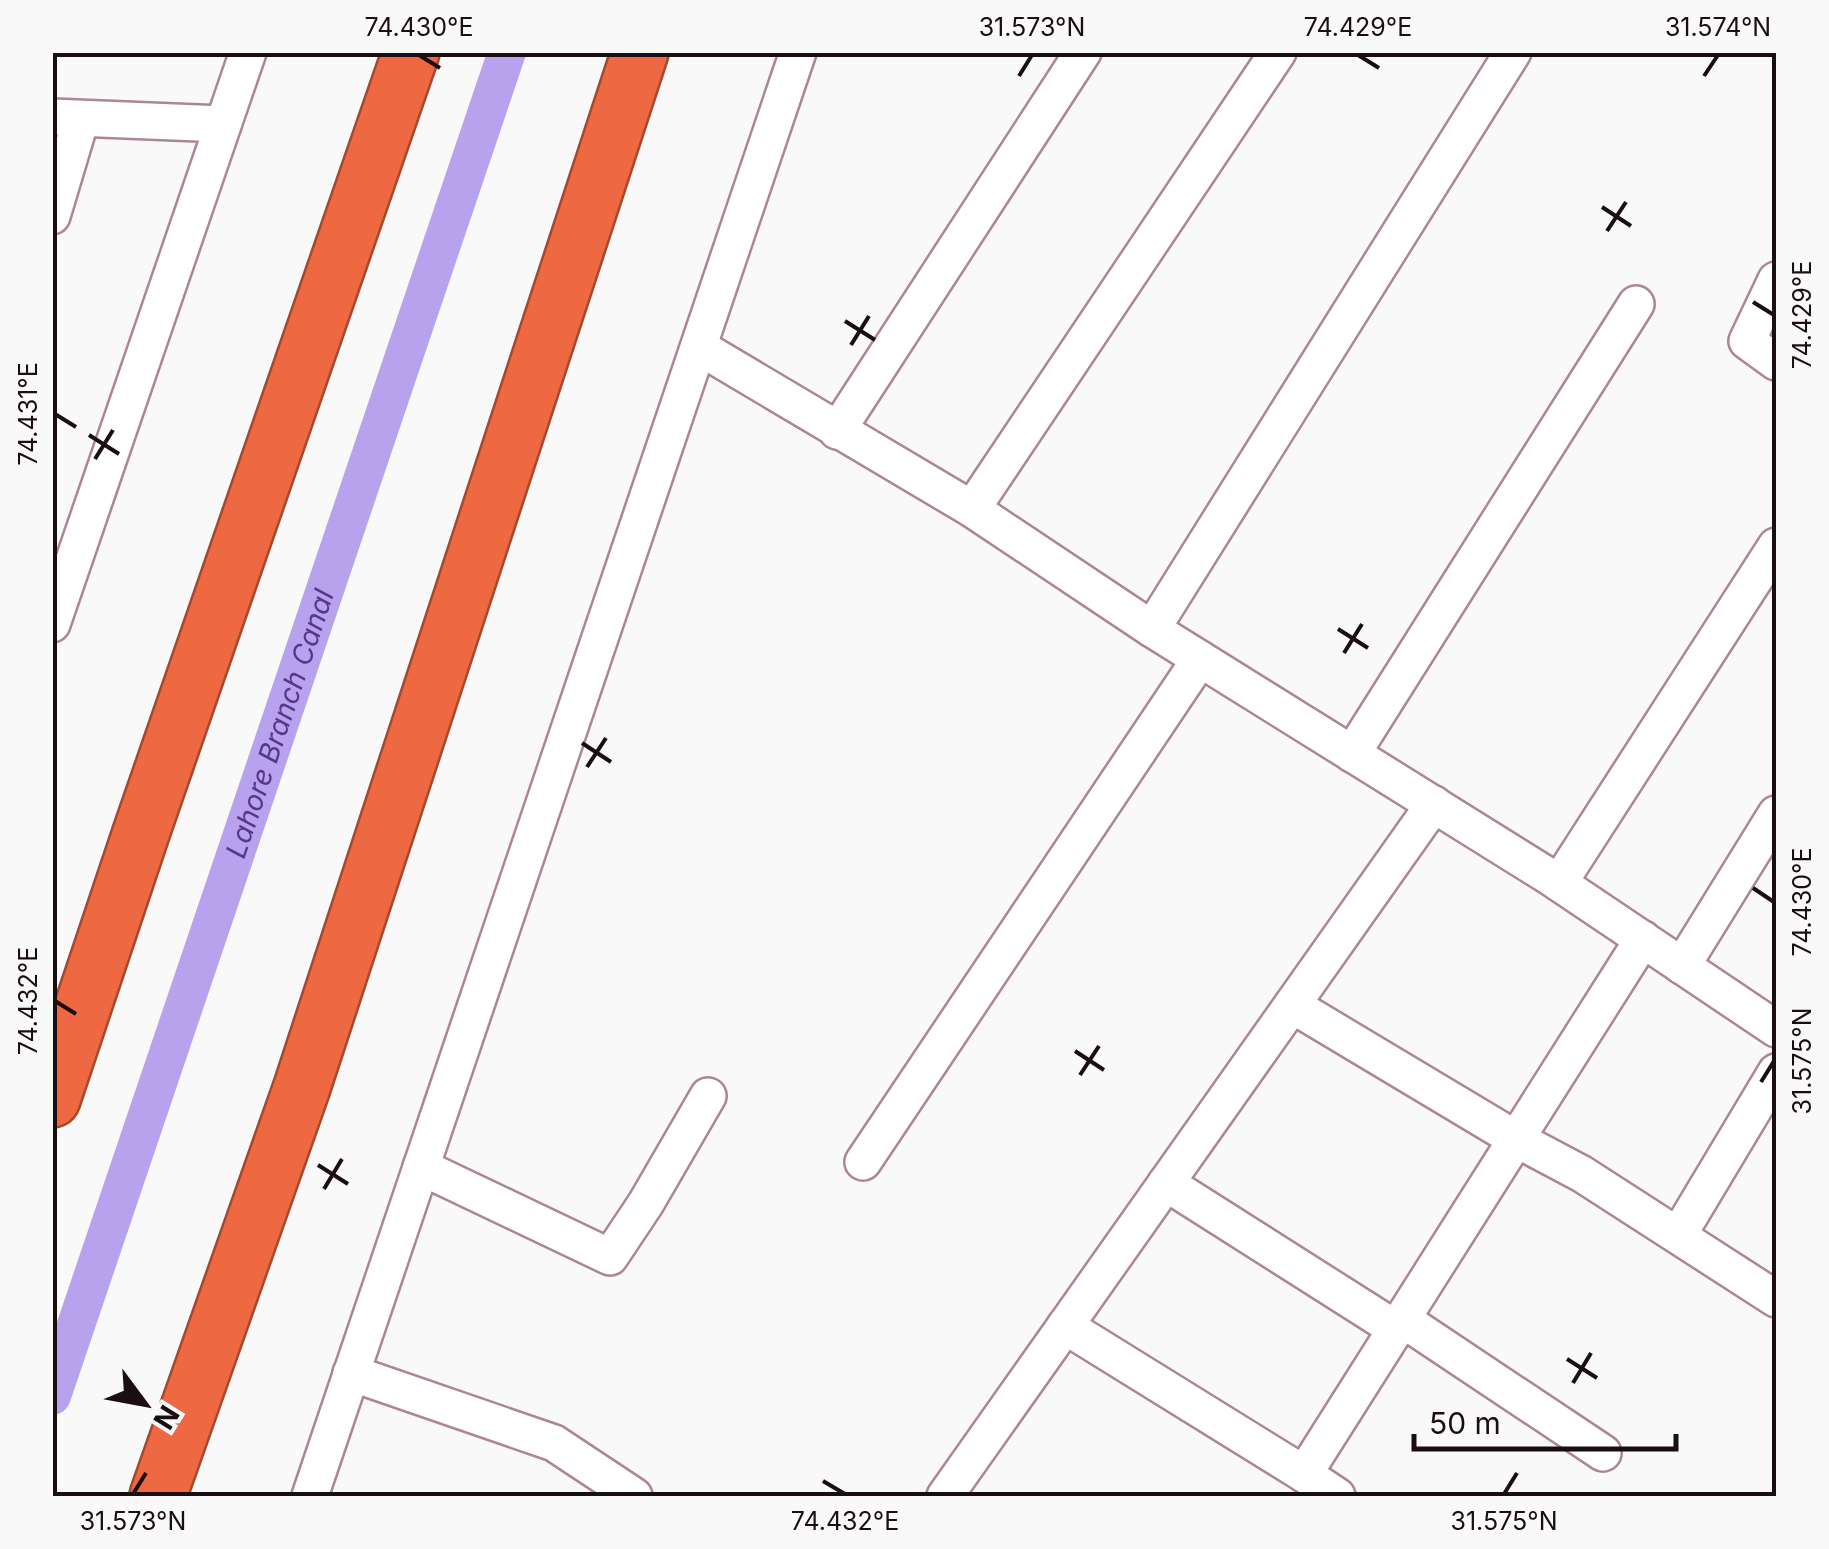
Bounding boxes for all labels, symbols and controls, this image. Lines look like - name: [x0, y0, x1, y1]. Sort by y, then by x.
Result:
- text: 74.430°E: [365, 12, 473, 42]
- text: 31.573°N: [979, 12, 1085, 42]
- text: 74.429°E: [1304, 12, 1412, 42]
- text: 31.574°N: [1665, 12, 1771, 42]
- text: 74.429°E: [1787, 261, 1817, 369]
- text: 74.431°E: [13, 362, 43, 466]
- water label: Lahore Branch Canal: [218, 585, 341, 862]
- text: 74.430°E: [1787, 848, 1817, 956]
- text: 74.432°E: [13, 947, 43, 1055]
- text: 31.575°N: [1787, 1008, 1817, 1114]
- north arrow: [95, 1354, 195, 1454]
- scale bar: [1414, 1389, 1676, 1451]
- text: N: [146, 1399, 186, 1435]
- text: 50 m: [1429, 1405, 1501, 1441]
- text: 31.573°N: [80, 1506, 186, 1536]
- text: 74.432°E: [791, 1506, 899, 1536]
- text: 31.575°N: [1451, 1506, 1557, 1536]

